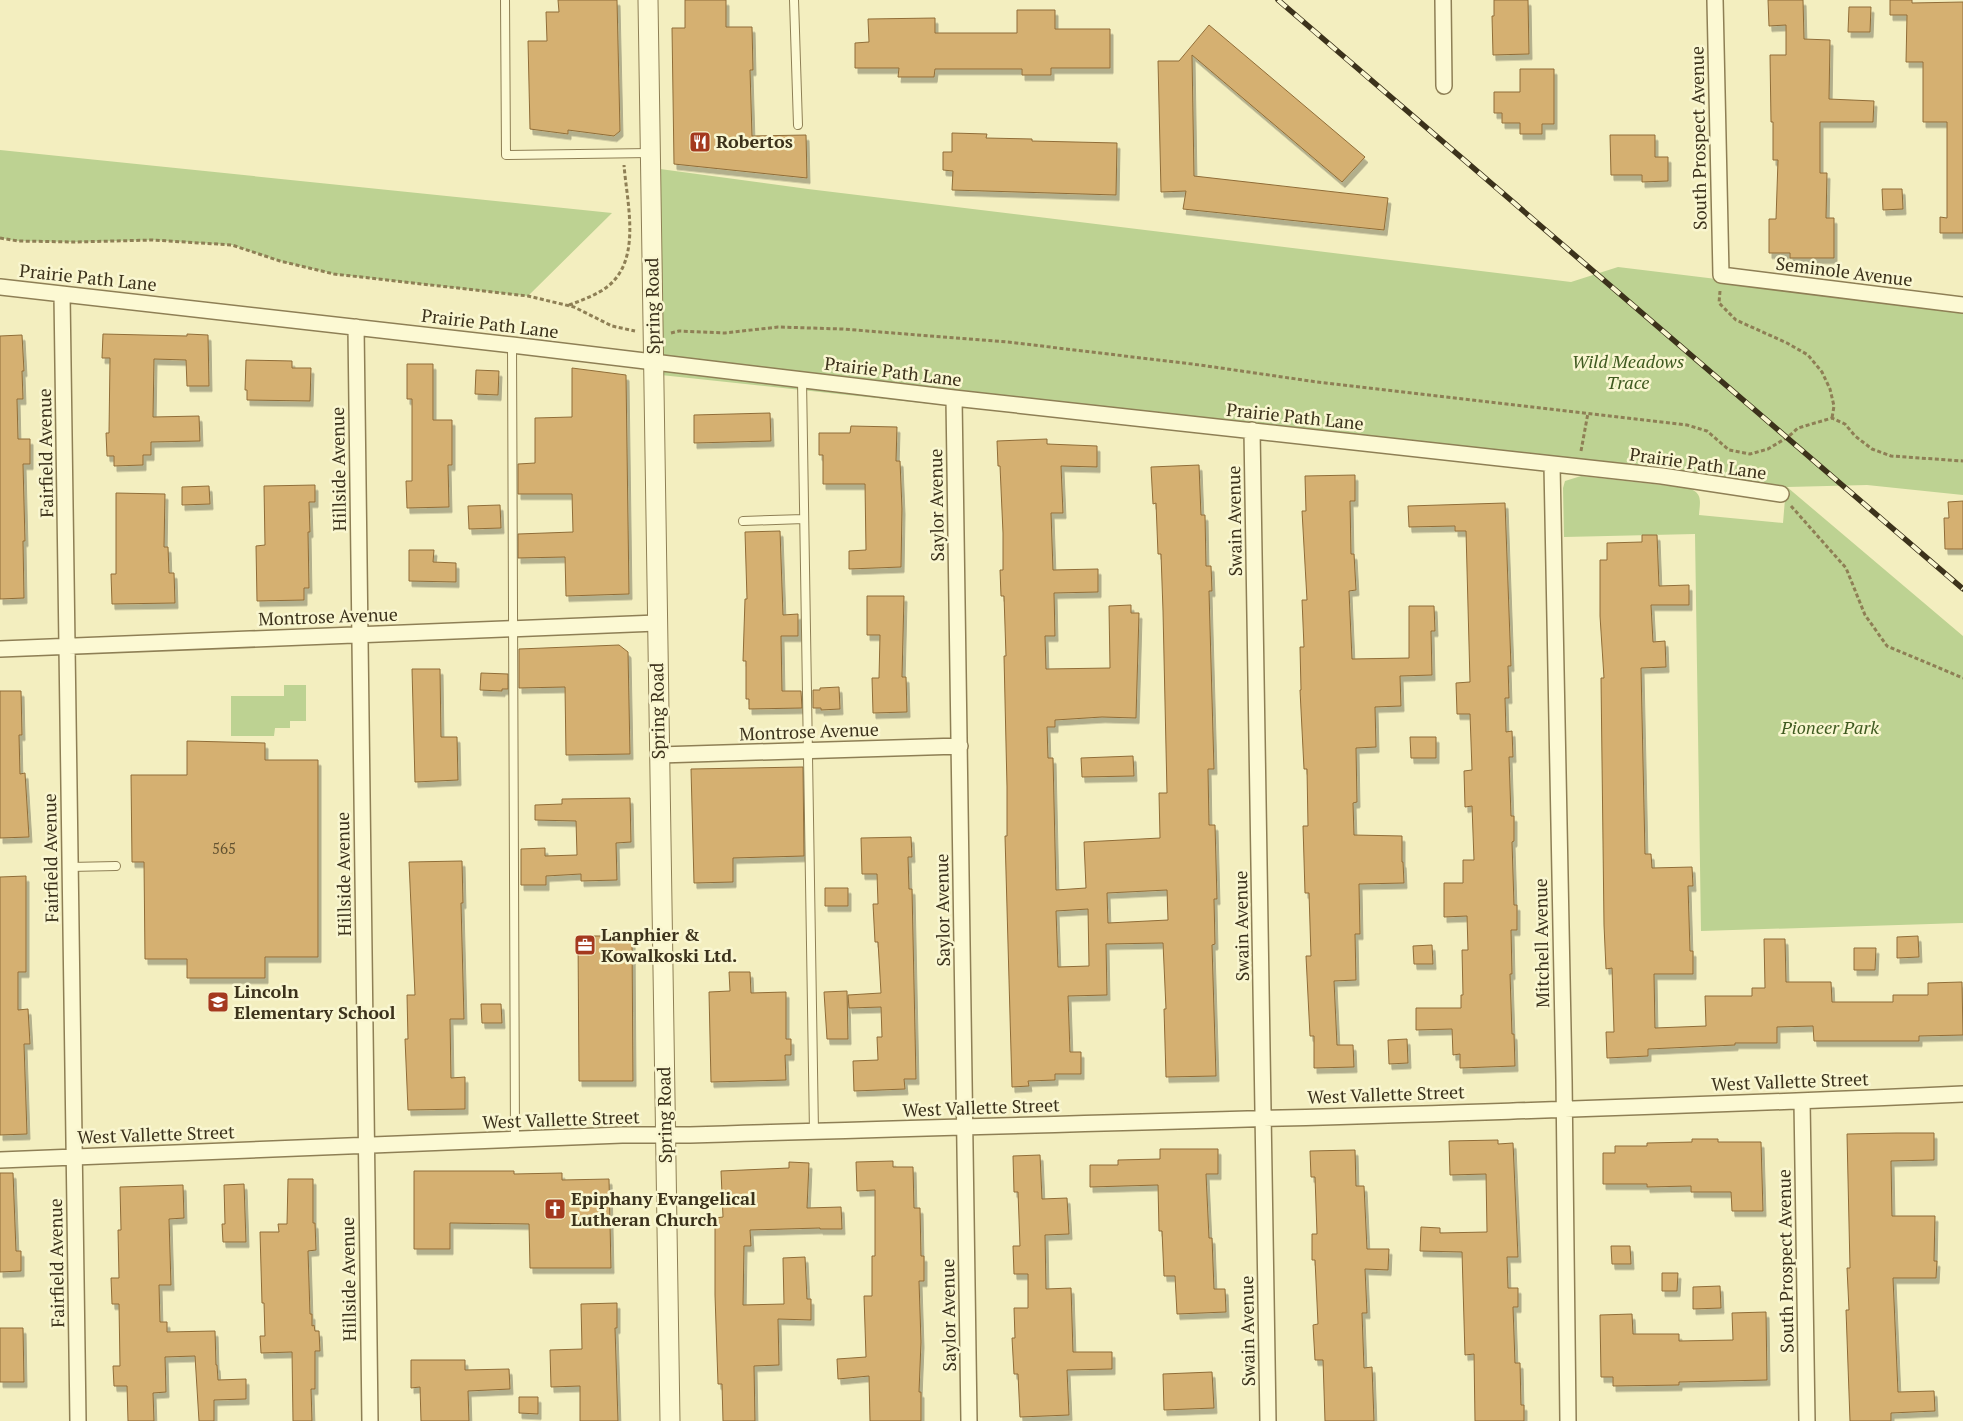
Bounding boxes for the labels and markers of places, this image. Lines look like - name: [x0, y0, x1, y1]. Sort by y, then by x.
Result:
- place label: Robertos: [716, 129, 793, 153]
- restaurant icon: Robertos: [688, 130, 712, 154]
- place label: Lanphier & Kowalkoski Ltd.: [601, 922, 737, 967]
- office icon: Lanphier & Kowalkoski Ltd.: [573, 933, 597, 957]
- place label: Lincoln Elementary School: [234, 979, 396, 1024]
- school or university icon: Lincoln Elementary School: [206, 990, 230, 1014]
- place label: Epiphany Evangelical Lutheran Church: [571, 1186, 756, 1231]
- church icon: Epiphany Evangelical Lutheran Church: [543, 1197, 567, 1221]

